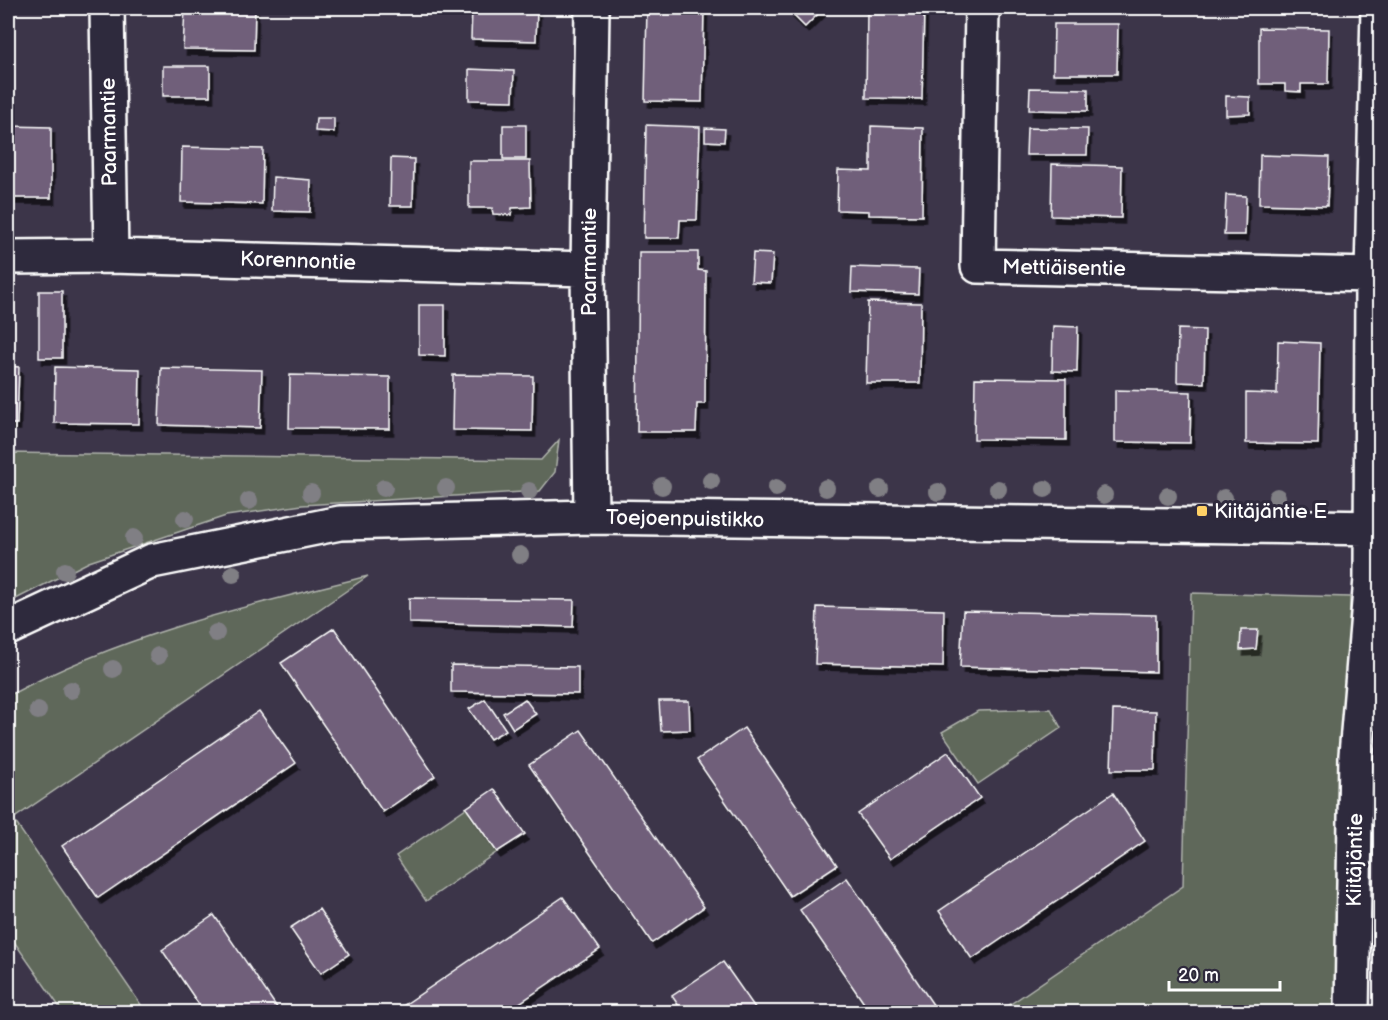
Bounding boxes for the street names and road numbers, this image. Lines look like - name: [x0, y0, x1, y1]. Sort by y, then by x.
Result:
- street label: Paarmantie: [96, 77, 122, 187]
- street label: Paarmantie: [577, 208, 602, 316]
- street label: Korennontie: [240, 246, 356, 276]
- street label: Mettiäisentie: [1002, 254, 1126, 282]
- street label: Toejoenpuistikko: [606, 505, 765, 533]
- street label: Kiitäjäntie: [1342, 813, 1368, 907]

